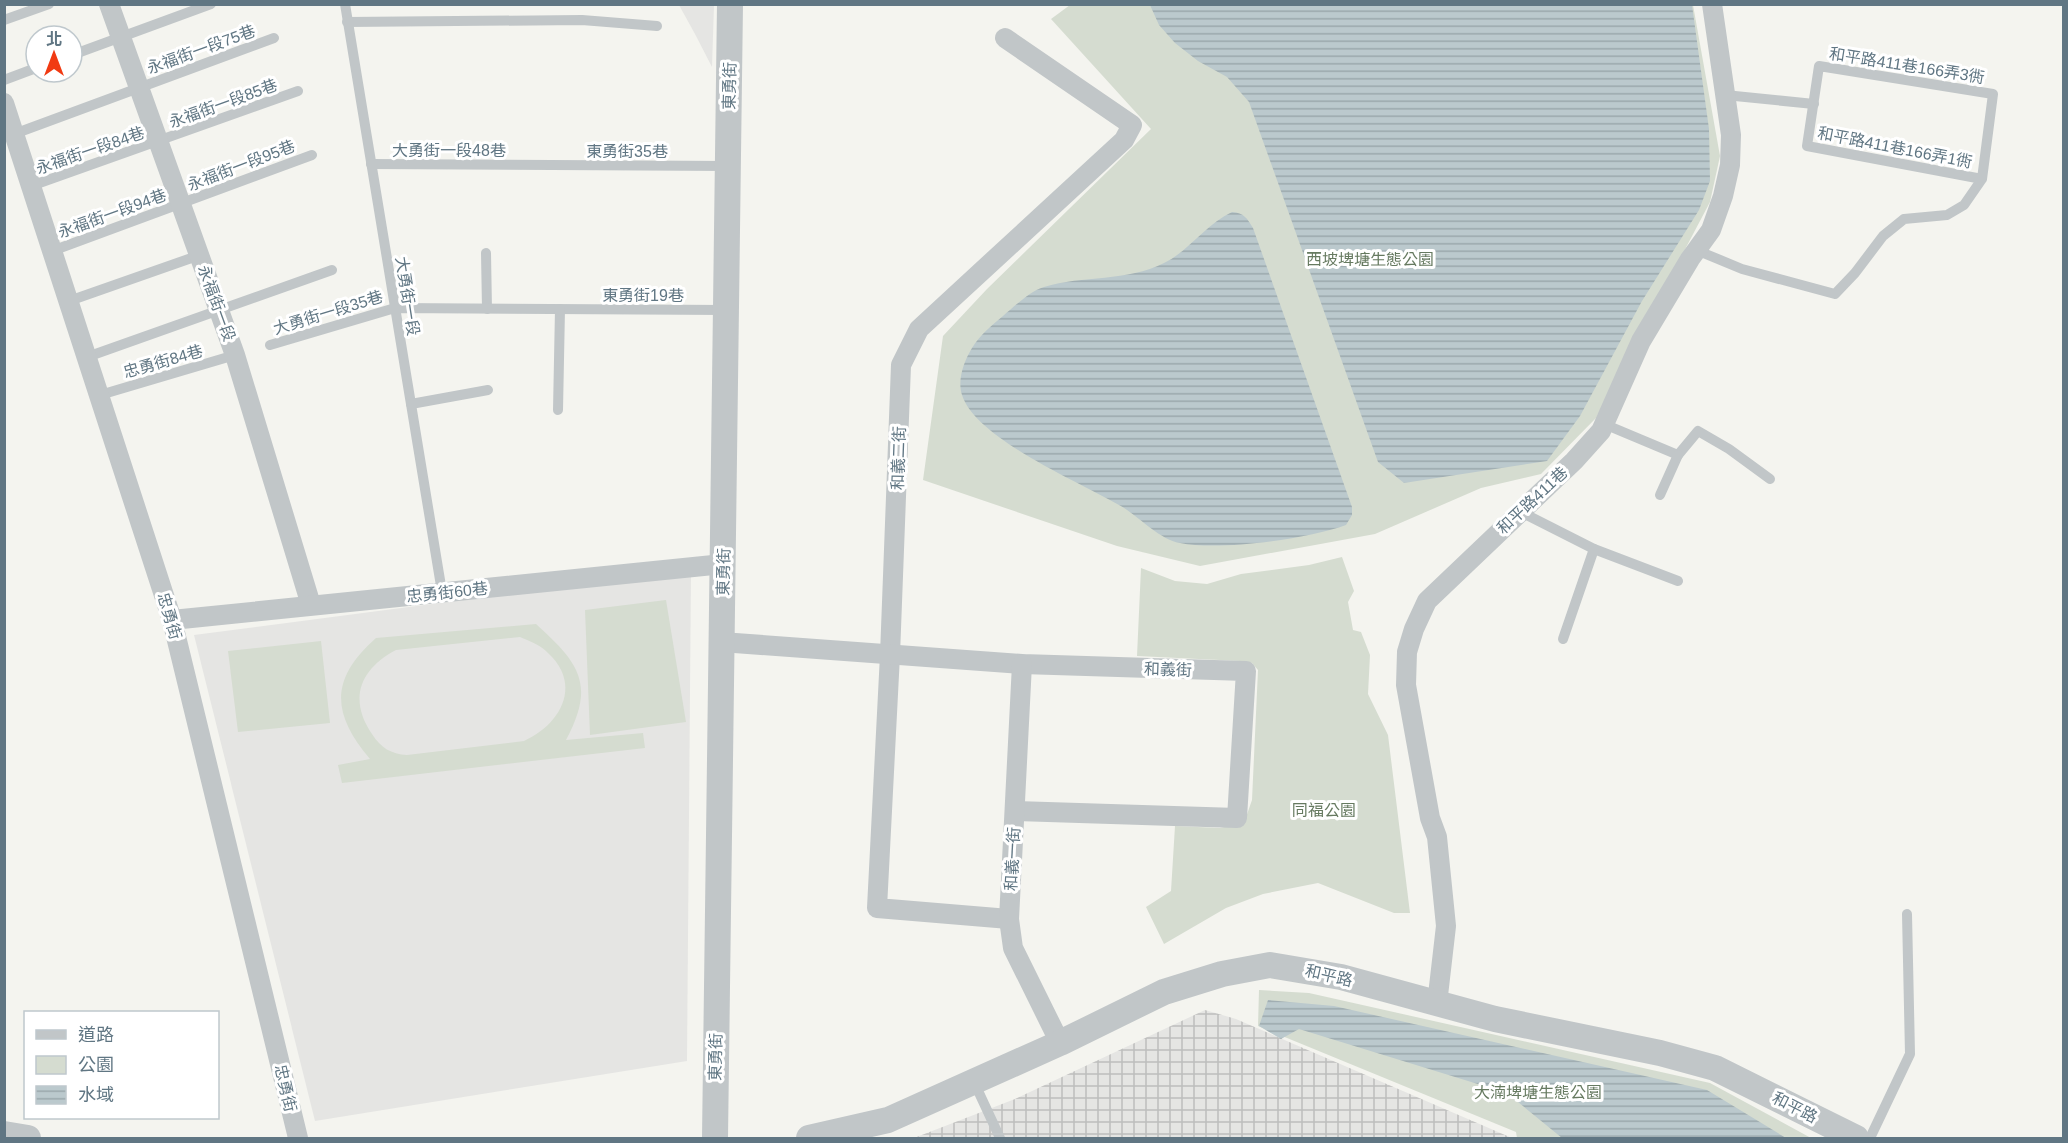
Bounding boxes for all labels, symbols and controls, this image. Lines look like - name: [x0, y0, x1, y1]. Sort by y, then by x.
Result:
- street label: 永福街一段75巷: [145, 22, 258, 77]
- north arrow: [24, 24, 84, 84]
- text: 北: [46, 31, 62, 48]
- street label: 和平路411巷166弄3衖: [1828, 45, 1986, 86]
- street label: 東勇街: [721, 62, 738, 110]
- street label: 永福街一段85巷: [167, 76, 280, 131]
- street label: 永福街一段84巷: [34, 124, 147, 177]
- street label: 和平路411巷166弄1衖: [1816, 124, 1974, 171]
- street label: 永福街一段95巷: [185, 137, 297, 194]
- street label: 大勇街一段48巷: [392, 142, 506, 159]
- street label: 東勇街35巷: [586, 143, 668, 160]
- street label: 永福街一段94巷: [56, 186, 169, 241]
- park label: 西坡埤塘生態公園: [1306, 251, 1434, 268]
- street label: 大勇街一段: [393, 255, 422, 337]
- street label: 永福街一段: [195, 263, 238, 344]
- street label: 東勇街19巷: [602, 287, 684, 304]
- street label: 大勇街一段35巷: [271, 288, 385, 337]
- street label: 忠勇街84巷: [121, 342, 205, 381]
- street label: 和義二街: [889, 426, 908, 490]
- street label: 和平路411巷: [1494, 464, 1571, 537]
- street label: 東勇街: [715, 548, 732, 596]
- street label: 忠勇街60巷: [405, 580, 489, 605]
- street label: 忠勇街: [155, 591, 184, 642]
- street label: 和義街: [1144, 660, 1192, 679]
- park label: 同福公園: [1292, 802, 1356, 819]
- street label: 和義一街: [1002, 827, 1023, 891]
- street label: 和平路: [1304, 962, 1354, 989]
- legend: [24, 1011, 219, 1119]
- text: 道路: [78, 1025, 114, 1045]
- street label: 東勇街: [707, 1033, 724, 1081]
- text: 公園: [78, 1055, 114, 1075]
- street label: 忠勇街: [272, 1063, 299, 1113]
- park label: 大湳埤塘生態公園: [1474, 1084, 1602, 1101]
- text: 水域: [78, 1085, 114, 1105]
- street label: 和平路: [1770, 1089, 1820, 1126]

